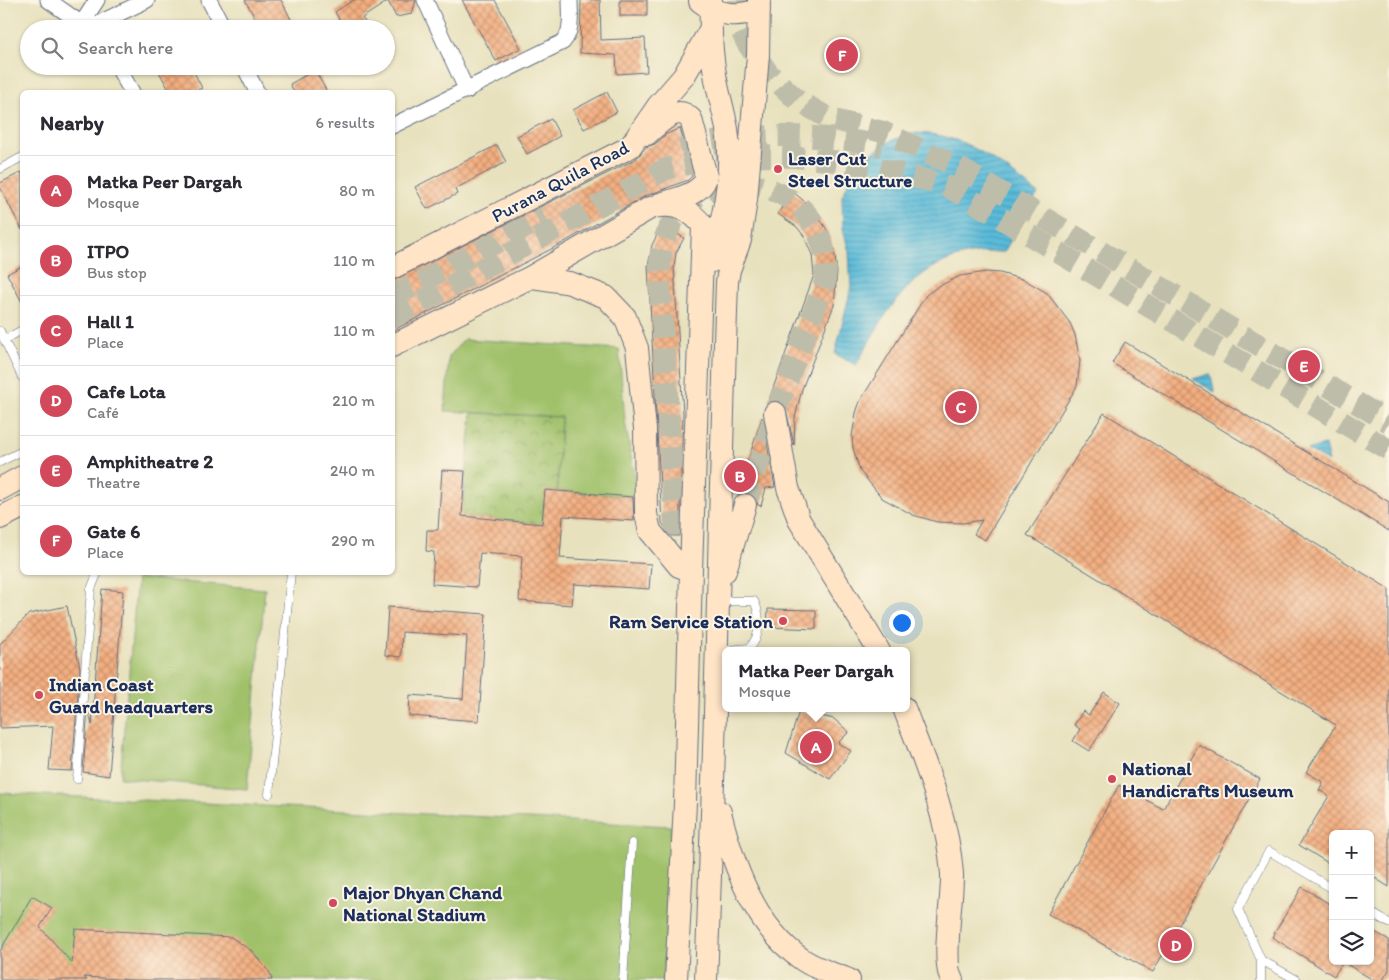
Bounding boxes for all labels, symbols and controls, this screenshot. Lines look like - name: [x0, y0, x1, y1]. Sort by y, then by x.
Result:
- search box: [20, 20, 395, 75]
- icon: search: [38, 34, 66, 62]
- text: Search here: [78, 36, 173, 59]
- pin: F: [826, 36, 858, 74]
- text: Nearby: [40, 110, 104, 135]
- text: 6 results: [315, 113, 375, 132]
- street label: Purana Quila Road: [488, 135, 633, 227]
- place label: Laser Cut Steel Structure: [788, 147, 912, 192]
- marker: Laser Cut Steel Structure: [772, 163, 784, 175]
- text: Matka Peer Dargah: [87, 170, 242, 193]
- text: A: [51, 181, 61, 200]
- text: 80 m: [339, 181, 375, 200]
- text: Mosque: [87, 193, 140, 212]
- text: ITPO: [87, 240, 129, 263]
- text: B: [51, 251, 61, 270]
- text: 110 m: [333, 251, 375, 270]
- text: Bus stop: [87, 263, 147, 282]
- text: Hall 1: [87, 310, 134, 333]
- text: C: [51, 321, 61, 340]
- text: 110 m: [333, 321, 375, 340]
- text: Place: [87, 333, 124, 352]
- pin: E: [1288, 347, 1320, 385]
- text: Cafe Lota: [87, 380, 166, 403]
- pin: C: [945, 388, 977, 426]
- text: D: [51, 391, 61, 410]
- text: 210 m: [332, 391, 375, 410]
- text: Café: [87, 403, 119, 422]
- text: Amphitheatre 2: [87, 450, 213, 473]
- pin: B: [724, 457, 756, 495]
- text: E: [52, 461, 60, 480]
- text: 240 m: [330, 461, 375, 480]
- text: Theatre: [87, 473, 140, 492]
- text: Gate 6: [87, 520, 140, 543]
- text: F: [52, 531, 60, 550]
- text: 290 m: [331, 531, 375, 550]
- text: Place: [87, 543, 124, 562]
- place label: Ram Service Station: [609, 610, 773, 633]
- your location: [889, 610, 915, 636]
- marker: Ram Service Station: [777, 615, 789, 627]
- popup: [722, 647, 910, 712]
- text: Matka Peer Dargah: [738, 659, 894, 682]
- place label: Indian Coast Guard headquarters: [49, 673, 213, 718]
- text: Mosque: [738, 682, 791, 701]
- marker: Indian Coast Guard headquarters: [33, 689, 45, 701]
- pin: A: [800, 728, 832, 766]
- place label: National Handicrafts Museum: [1122, 757, 1293, 802]
- marker: National Handicrafts Museum: [1106, 773, 1118, 785]
- map controls: [1329, 830, 1374, 965]
- button: +: [1329, 830, 1374, 875]
- button: −: [1329, 875, 1374, 920]
- place label: Major Dhyan Chand National Stadium: [343, 881, 503, 926]
- marker: Major Dhyan Chand National Stadium: [327, 897, 339, 909]
- button: layers: [1329, 920, 1374, 965]
- pin: D: [1160, 926, 1192, 964]

